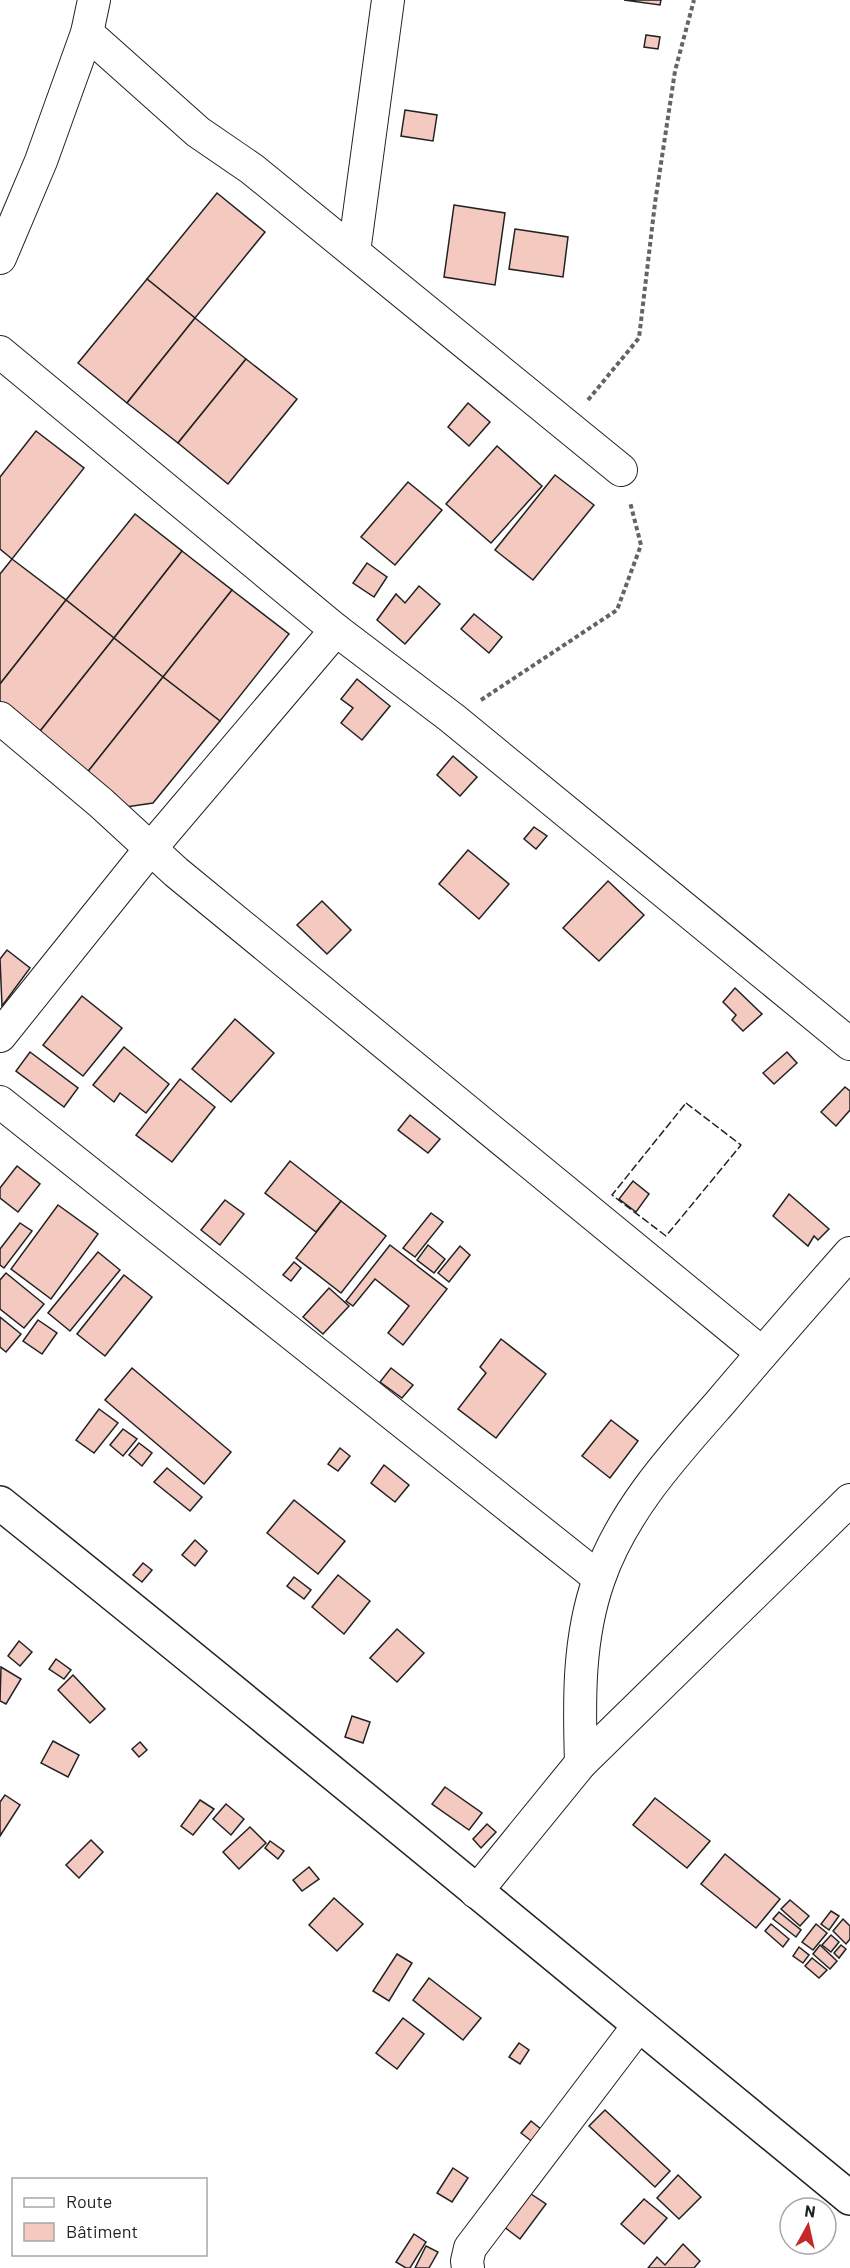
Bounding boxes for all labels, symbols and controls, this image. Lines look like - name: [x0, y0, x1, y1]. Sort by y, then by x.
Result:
- legend: [12, 2178, 207, 2256]
- text: Route: [66, 2190, 112, 2212]
- north arrow: [778, 2196, 838, 2256]
- text: N: [804, 2201, 817, 2221]
- text: Bâtiment: [66, 2220, 138, 2242]

